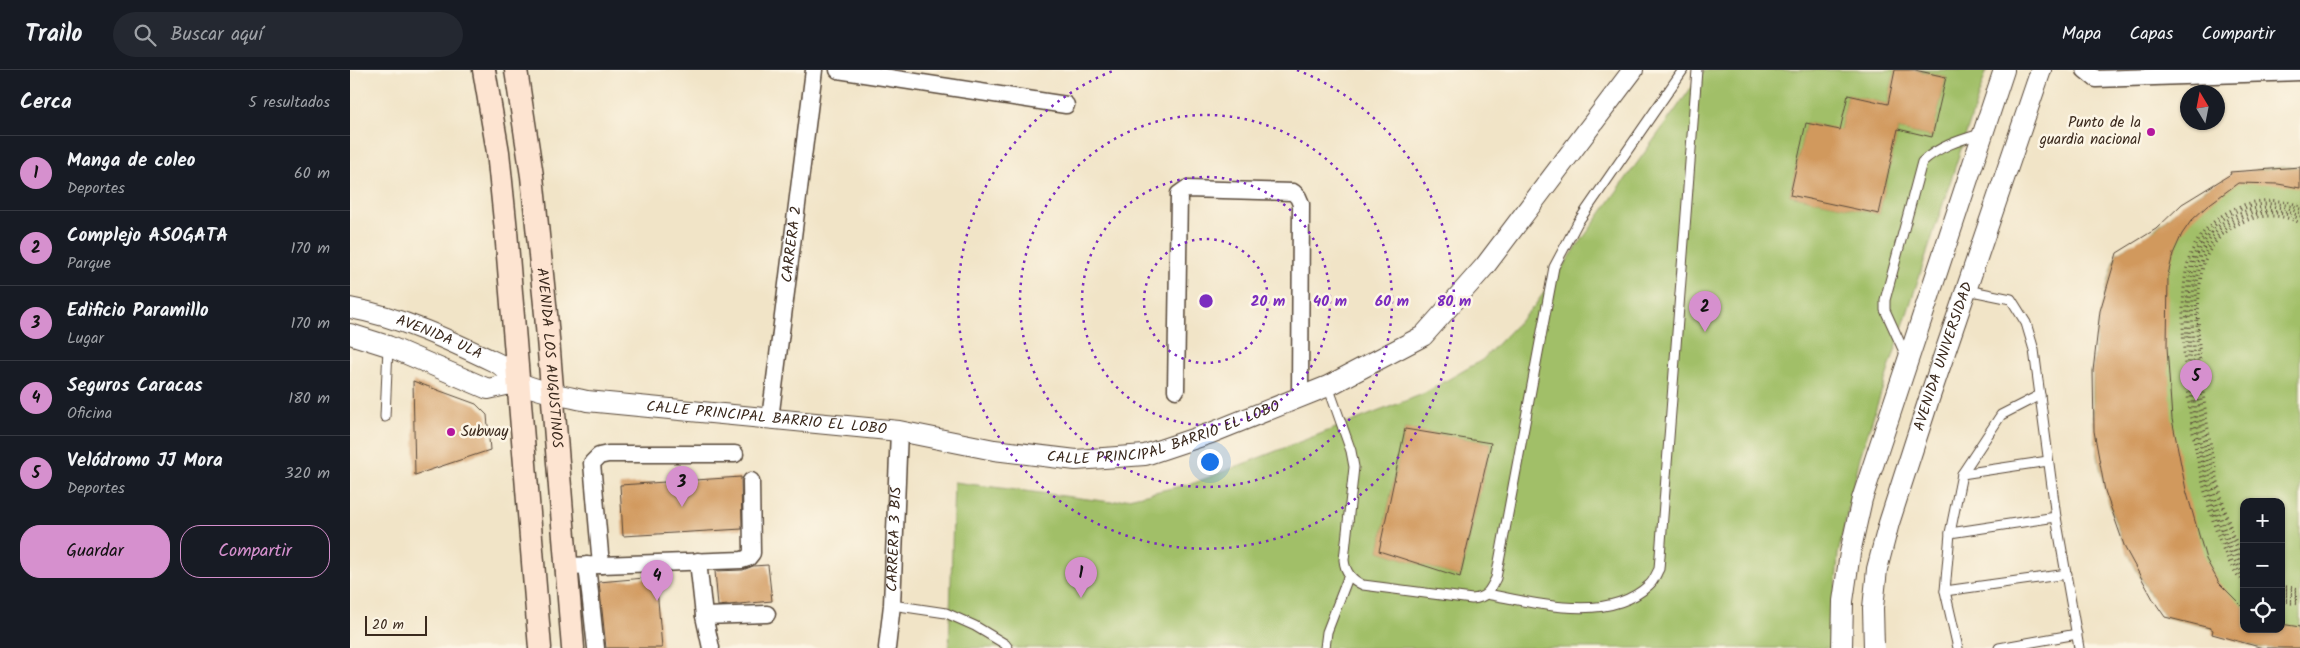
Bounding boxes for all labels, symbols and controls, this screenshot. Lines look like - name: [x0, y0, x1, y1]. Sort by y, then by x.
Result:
- search box: [113, 12, 463, 57]
- text: Trailo: [25, 15, 83, 54]
- text: Buscar aquí: [171, 20, 263, 50]
- text: Mapa: [2062, 20, 2102, 49]
- text: Capas: [2130, 20, 2174, 49]
- text: Compartir: [2202, 20, 2275, 49]
- icon: search: [131, 21, 159, 49]
- north arrow: [2180, 85, 2225, 130]
- text: Cerca: [20, 86, 72, 119]
- text: 5 resultados: [248, 90, 330, 115]
- place label: Punto de la guardia nacional: [2039, 111, 2141, 152]
- marker: Punto de la guardia nacional: [2145, 126, 2157, 138]
- text: Manga de coleo: [67, 146, 196, 176]
- text: 1: [34, 161, 38, 186]
- text: 60 m: [294, 161, 330, 186]
- text: Deportes: [67, 176, 125, 201]
- street label: CARRERA 2: [775, 205, 809, 284]
- text: Complejo ASOGATA: [67, 221, 228, 251]
- text: 2: [31, 236, 41, 261]
- text: 170 m: [290, 236, 330, 261]
- text: Parque: [67, 251, 111, 276]
- street label: AVENIDA LOS AUGUSTINOS: [529, 267, 569, 449]
- street label: AVENIDA UNIVERSIDAD: [1907, 278, 1980, 434]
- text: 20 m: [1251, 290, 1285, 314]
- text: 40 m: [1313, 290, 1347, 314]
- text: 60 m: [1375, 290, 1409, 314]
- text: 80 m: [1437, 290, 1471, 314]
- pin: 2: [1689, 291, 1721, 332]
- centre of rings: [1197, 292, 1215, 310]
- text: Edificio Paramillo: [67, 296, 209, 326]
- street label: AVENIDA ULA: [393, 309, 486, 366]
- text: 3: [32, 311, 40, 336]
- text: 170 m: [290, 311, 330, 336]
- text: Lugar: [67, 326, 104, 351]
- pin: 5: [2180, 360, 2212, 401]
- text: Seguros Caracas: [67, 371, 203, 401]
- text: 4: [32, 386, 40, 411]
- text: 180 m: [288, 386, 330, 411]
- street label: CALLE PRINCIPAL BARRIO EL LOBO: [1046, 394, 1284, 472]
- street label: CALLE PRINCIPAL BARRIO EL LOBO: [645, 395, 888, 442]
- text: Oficina: [67, 401, 112, 426]
- place label: Subway: [461, 420, 509, 444]
- marker: Subway: [445, 426, 457, 438]
- text: Velódromo JJ Mora: [67, 446, 223, 476]
- your location: [1197, 449, 1223, 475]
- text: 5: [32, 461, 40, 486]
- text: 320 m: [284, 461, 330, 486]
- pin: 3: [666, 466, 698, 507]
- text: Deportes: [67, 476, 125, 501]
- street label: CARRERA 3 BIS: [881, 486, 909, 592]
- map controls: [2240, 498, 2285, 633]
- button: +: [2240, 498, 2285, 543]
- button: Guardar: [20, 525, 170, 578]
- button: Compartir: [180, 525, 330, 578]
- button: −: [2240, 543, 2285, 588]
- pin: 1: [1065, 557, 1097, 598]
- pin: 4: [641, 560, 673, 601]
- button: locate: [2240, 588, 2285, 633]
- scale bar: [365, 613, 428, 636]
- text: 20 m: [372, 614, 404, 636]

